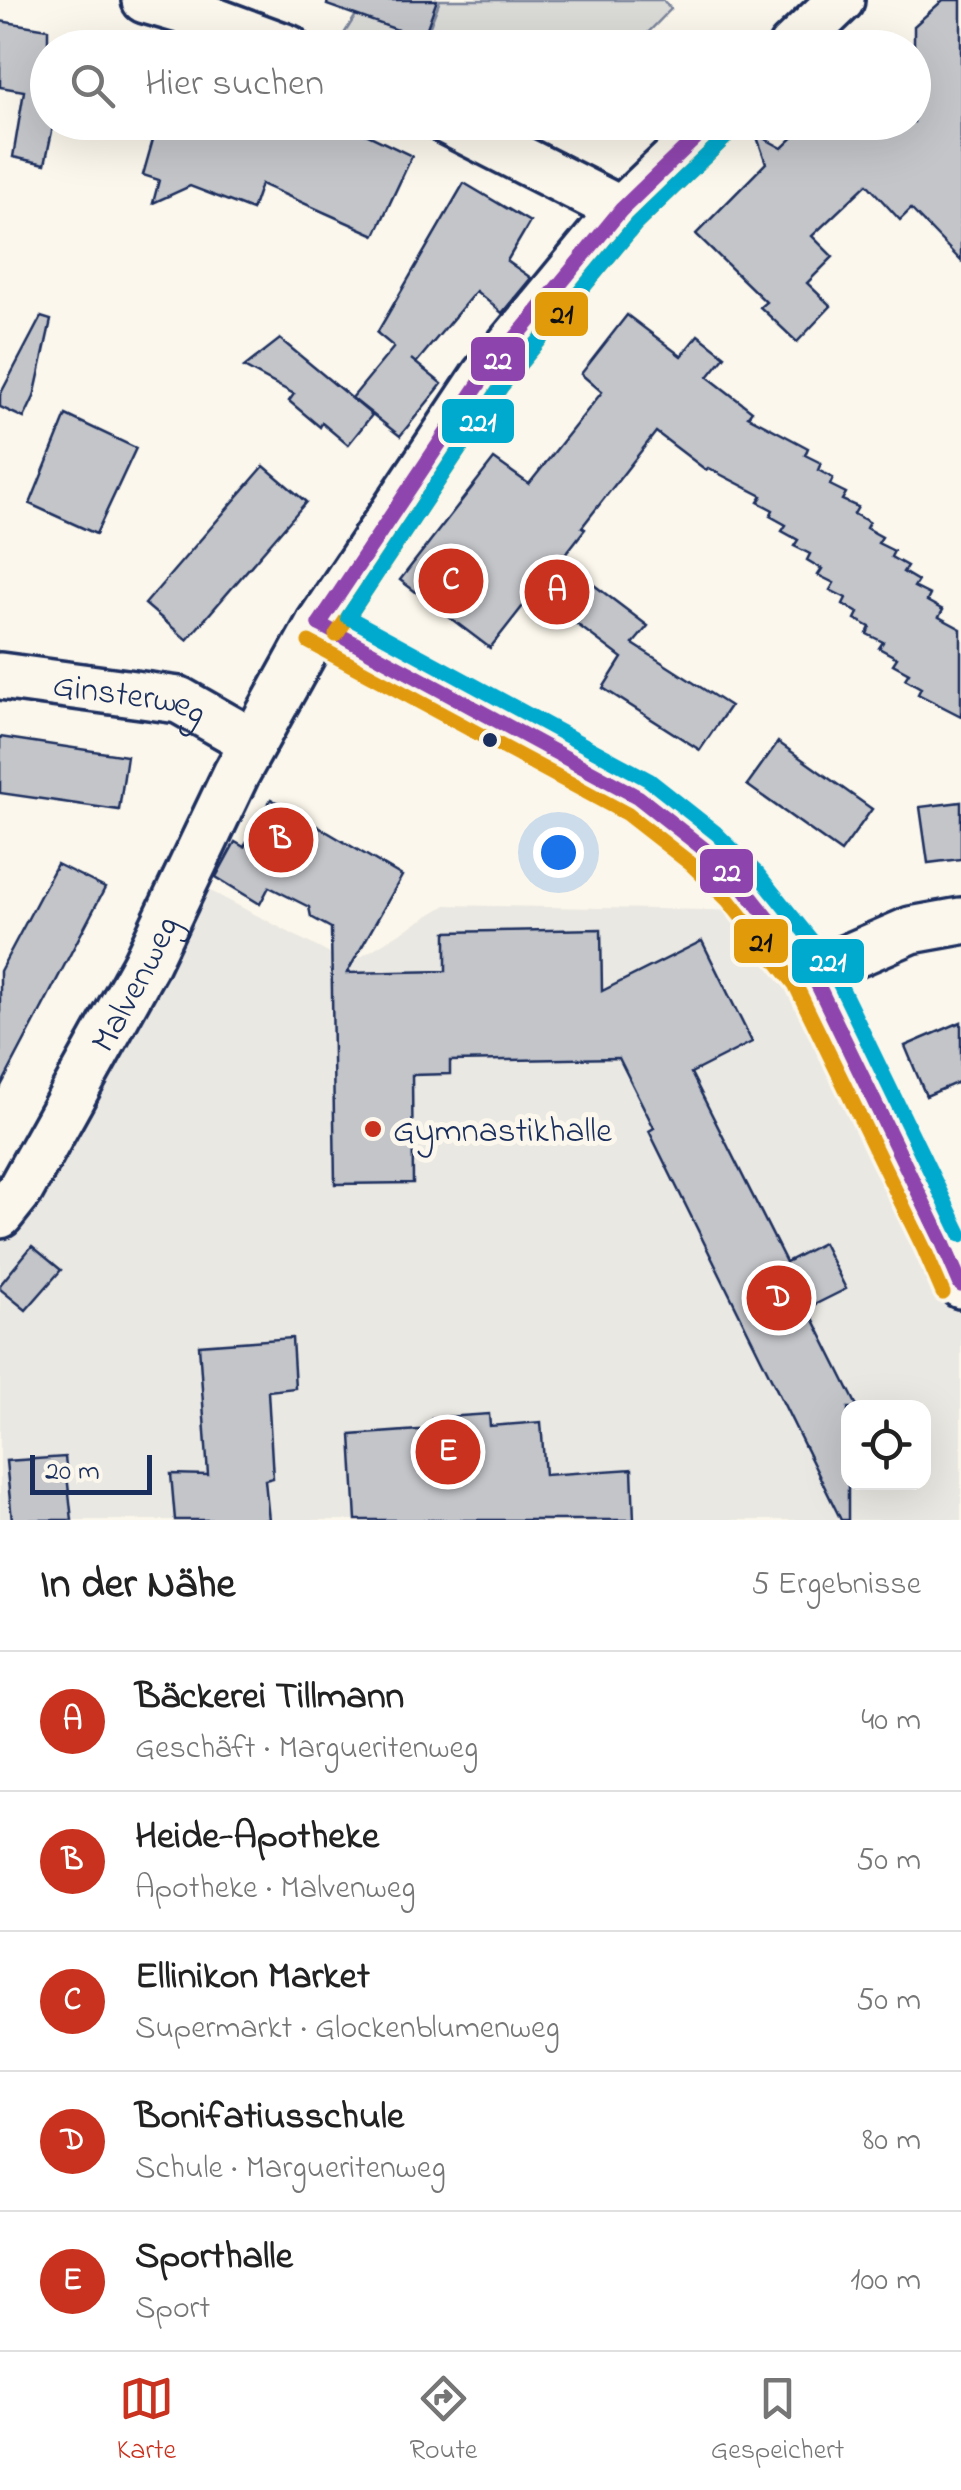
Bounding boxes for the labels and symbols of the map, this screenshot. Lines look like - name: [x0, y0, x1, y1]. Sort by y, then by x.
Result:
- line badge: 21: [533, 290, 590, 338]
- text: 21: [550, 296, 574, 337]
- line badge: 22: [469, 335, 527, 383]
- text: 22: [483, 342, 512, 383]
- line badge: 221: [440, 397, 516, 445]
- text: 221: [459, 404, 496, 445]
- pin: C: [418, 544, 484, 618]
- pin: A: [524, 554, 590, 630]
- street label: Ginsterweg: [50, 661, 215, 740]
- unlabelled marker: [480, 730, 500, 750]
- pin: B: [248, 802, 314, 878]
- your location: [533, 827, 584, 878]
- line badge: 22: [698, 847, 755, 895]
- text: 22: [712, 854, 741, 895]
- street label: Malvenweg: [79, 908, 194, 1062]
- line badge: 21: [732, 917, 790, 965]
- text: 21: [749, 924, 773, 965]
- line badge: 221: [790, 937, 866, 985]
- text: 221: [809, 944, 846, 985]
- place label: Gymnastikhalle: [393, 1107, 612, 1158]
- marker: Gymnastikhalle: [362, 1118, 384, 1140]
- pin: D: [746, 1260, 812, 1336]
- pin: E: [416, 1414, 480, 1490]
- scale bar: [30, 1450, 152, 1494]

